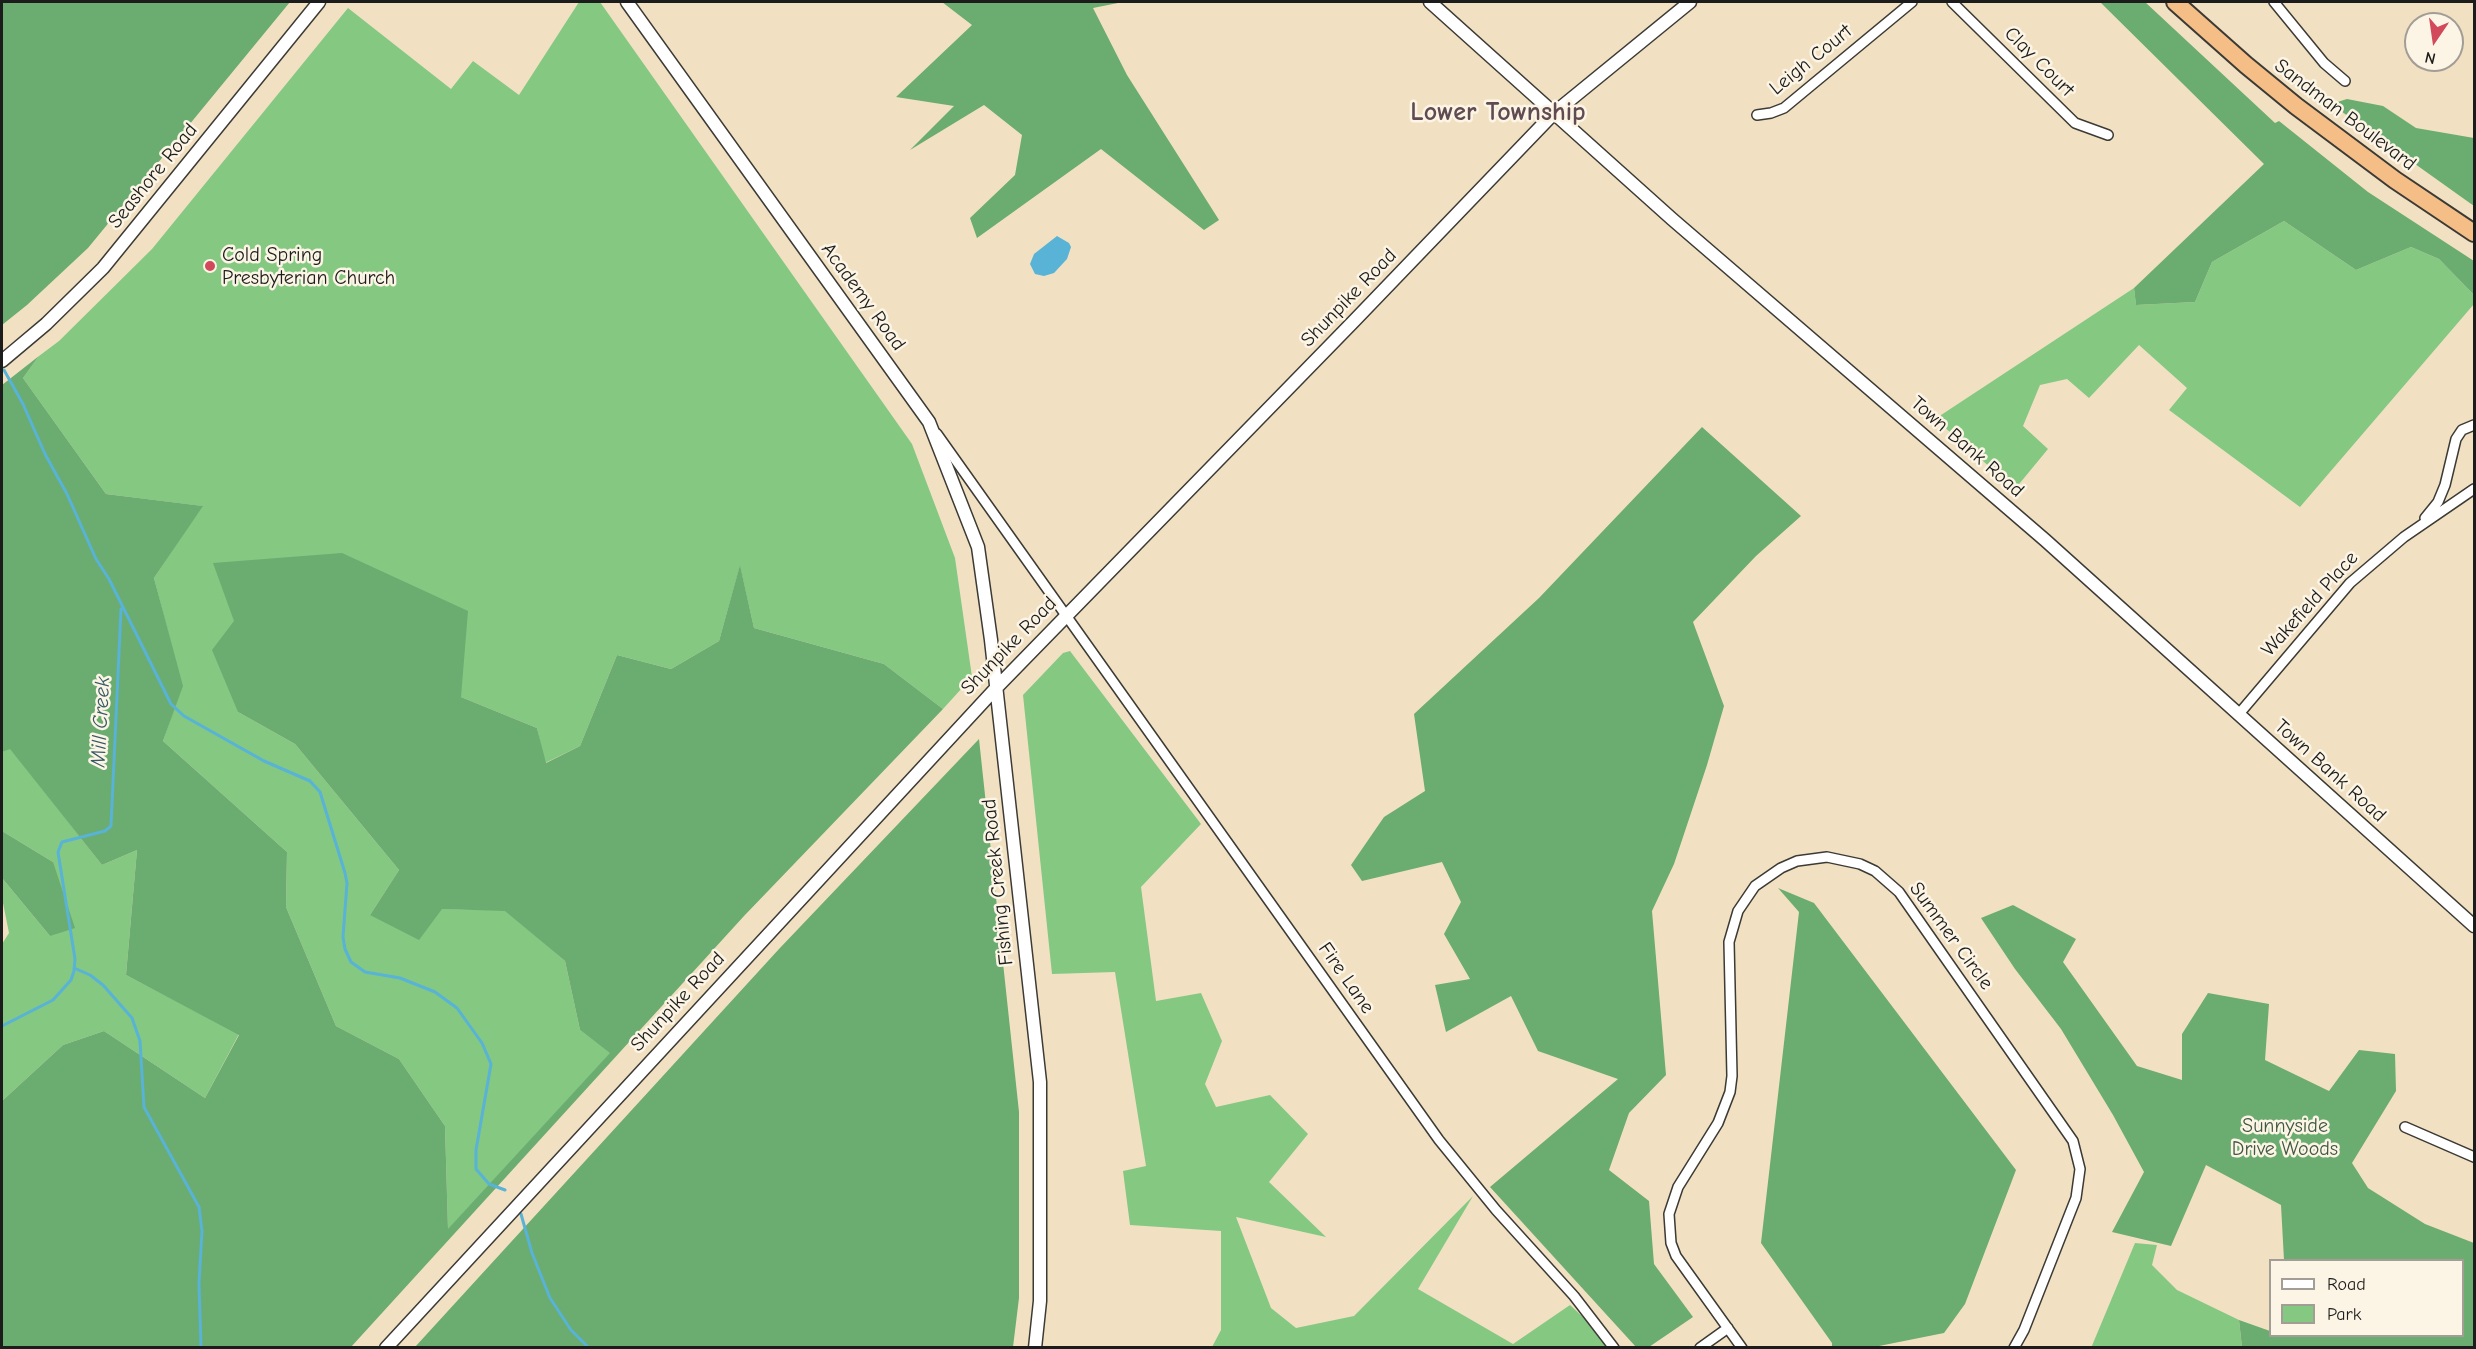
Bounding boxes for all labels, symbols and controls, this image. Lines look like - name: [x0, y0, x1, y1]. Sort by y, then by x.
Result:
- north arrow: [2404, 12, 2464, 72]
- street label: Leigh Court: [1765, 20, 1857, 100]
- street label: Clay Court: [1999, 22, 2079, 102]
- text: N: [2423, 48, 2438, 68]
- street label: Sandman Boulevard: [2269, 54, 2421, 176]
- district label: Lower Township: [1410, 97, 1586, 129]
- street label: Seashore Road: [103, 119, 203, 233]
- street label: Academy Road: [816, 238, 910, 356]
- place label: Cold Spring Presbyterian Church: [222, 243, 395, 290]
- street label: Shunpike Road: [1296, 244, 1402, 352]
- marker: Cold Spring Presbyterian Church: [203, 259, 217, 273]
- street label: Town Bank Road: [1906, 391, 2028, 503]
- street label: Wakefield Place: [2257, 547, 2363, 661]
- street label: Shunpike Road: [956, 592, 1062, 700]
- water label: Mill Creek: [86, 676, 116, 768]
- street label: Town Bank Road: [2269, 715, 2391, 827]
- street label: Fishing Creek Road: [977, 797, 1019, 967]
- street label: Summer Circle: [1904, 878, 1998, 994]
- street label: Fire Lane: [1313, 938, 1379, 1018]
- street label: Shunpike Road: [626, 947, 730, 1057]
- park label: Sunnyside Drive Woods: [2232, 1114, 2338, 1161]
- legend: [2269, 1259, 2464, 1337]
- text: Road: [2327, 1274, 2366, 1295]
- text: Park: [2327, 1304, 2361, 1325]

